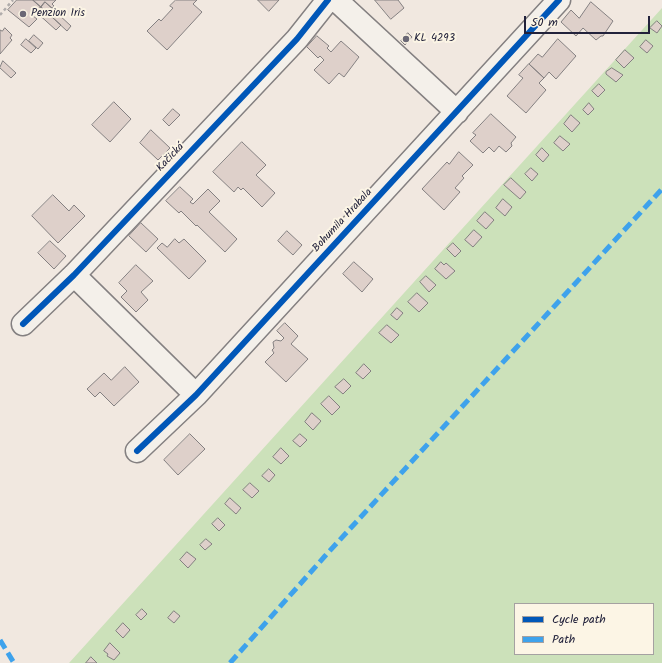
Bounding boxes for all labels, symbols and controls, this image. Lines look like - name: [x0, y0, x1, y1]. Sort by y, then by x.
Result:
- place label: Penzion Iris: [31, 7, 85, 21]
- scale bar: [526, 8, 652, 34]
- marker: Penzion Iris: [18, 9, 28, 19]
- text: 50 m: [531, 13, 558, 32]
- place label: KL 4293: [414, 32, 455, 46]
- marker: KL 4293: [401, 34, 411, 44]
- street label: Kačická: [154, 141, 188, 175]
- street label: Bohumila Hrabala: [310, 187, 376, 255]
- legend: [514, 603, 654, 655]
- text: Cycle path: [552, 610, 606, 629]
- text: Path: [552, 630, 575, 649]

